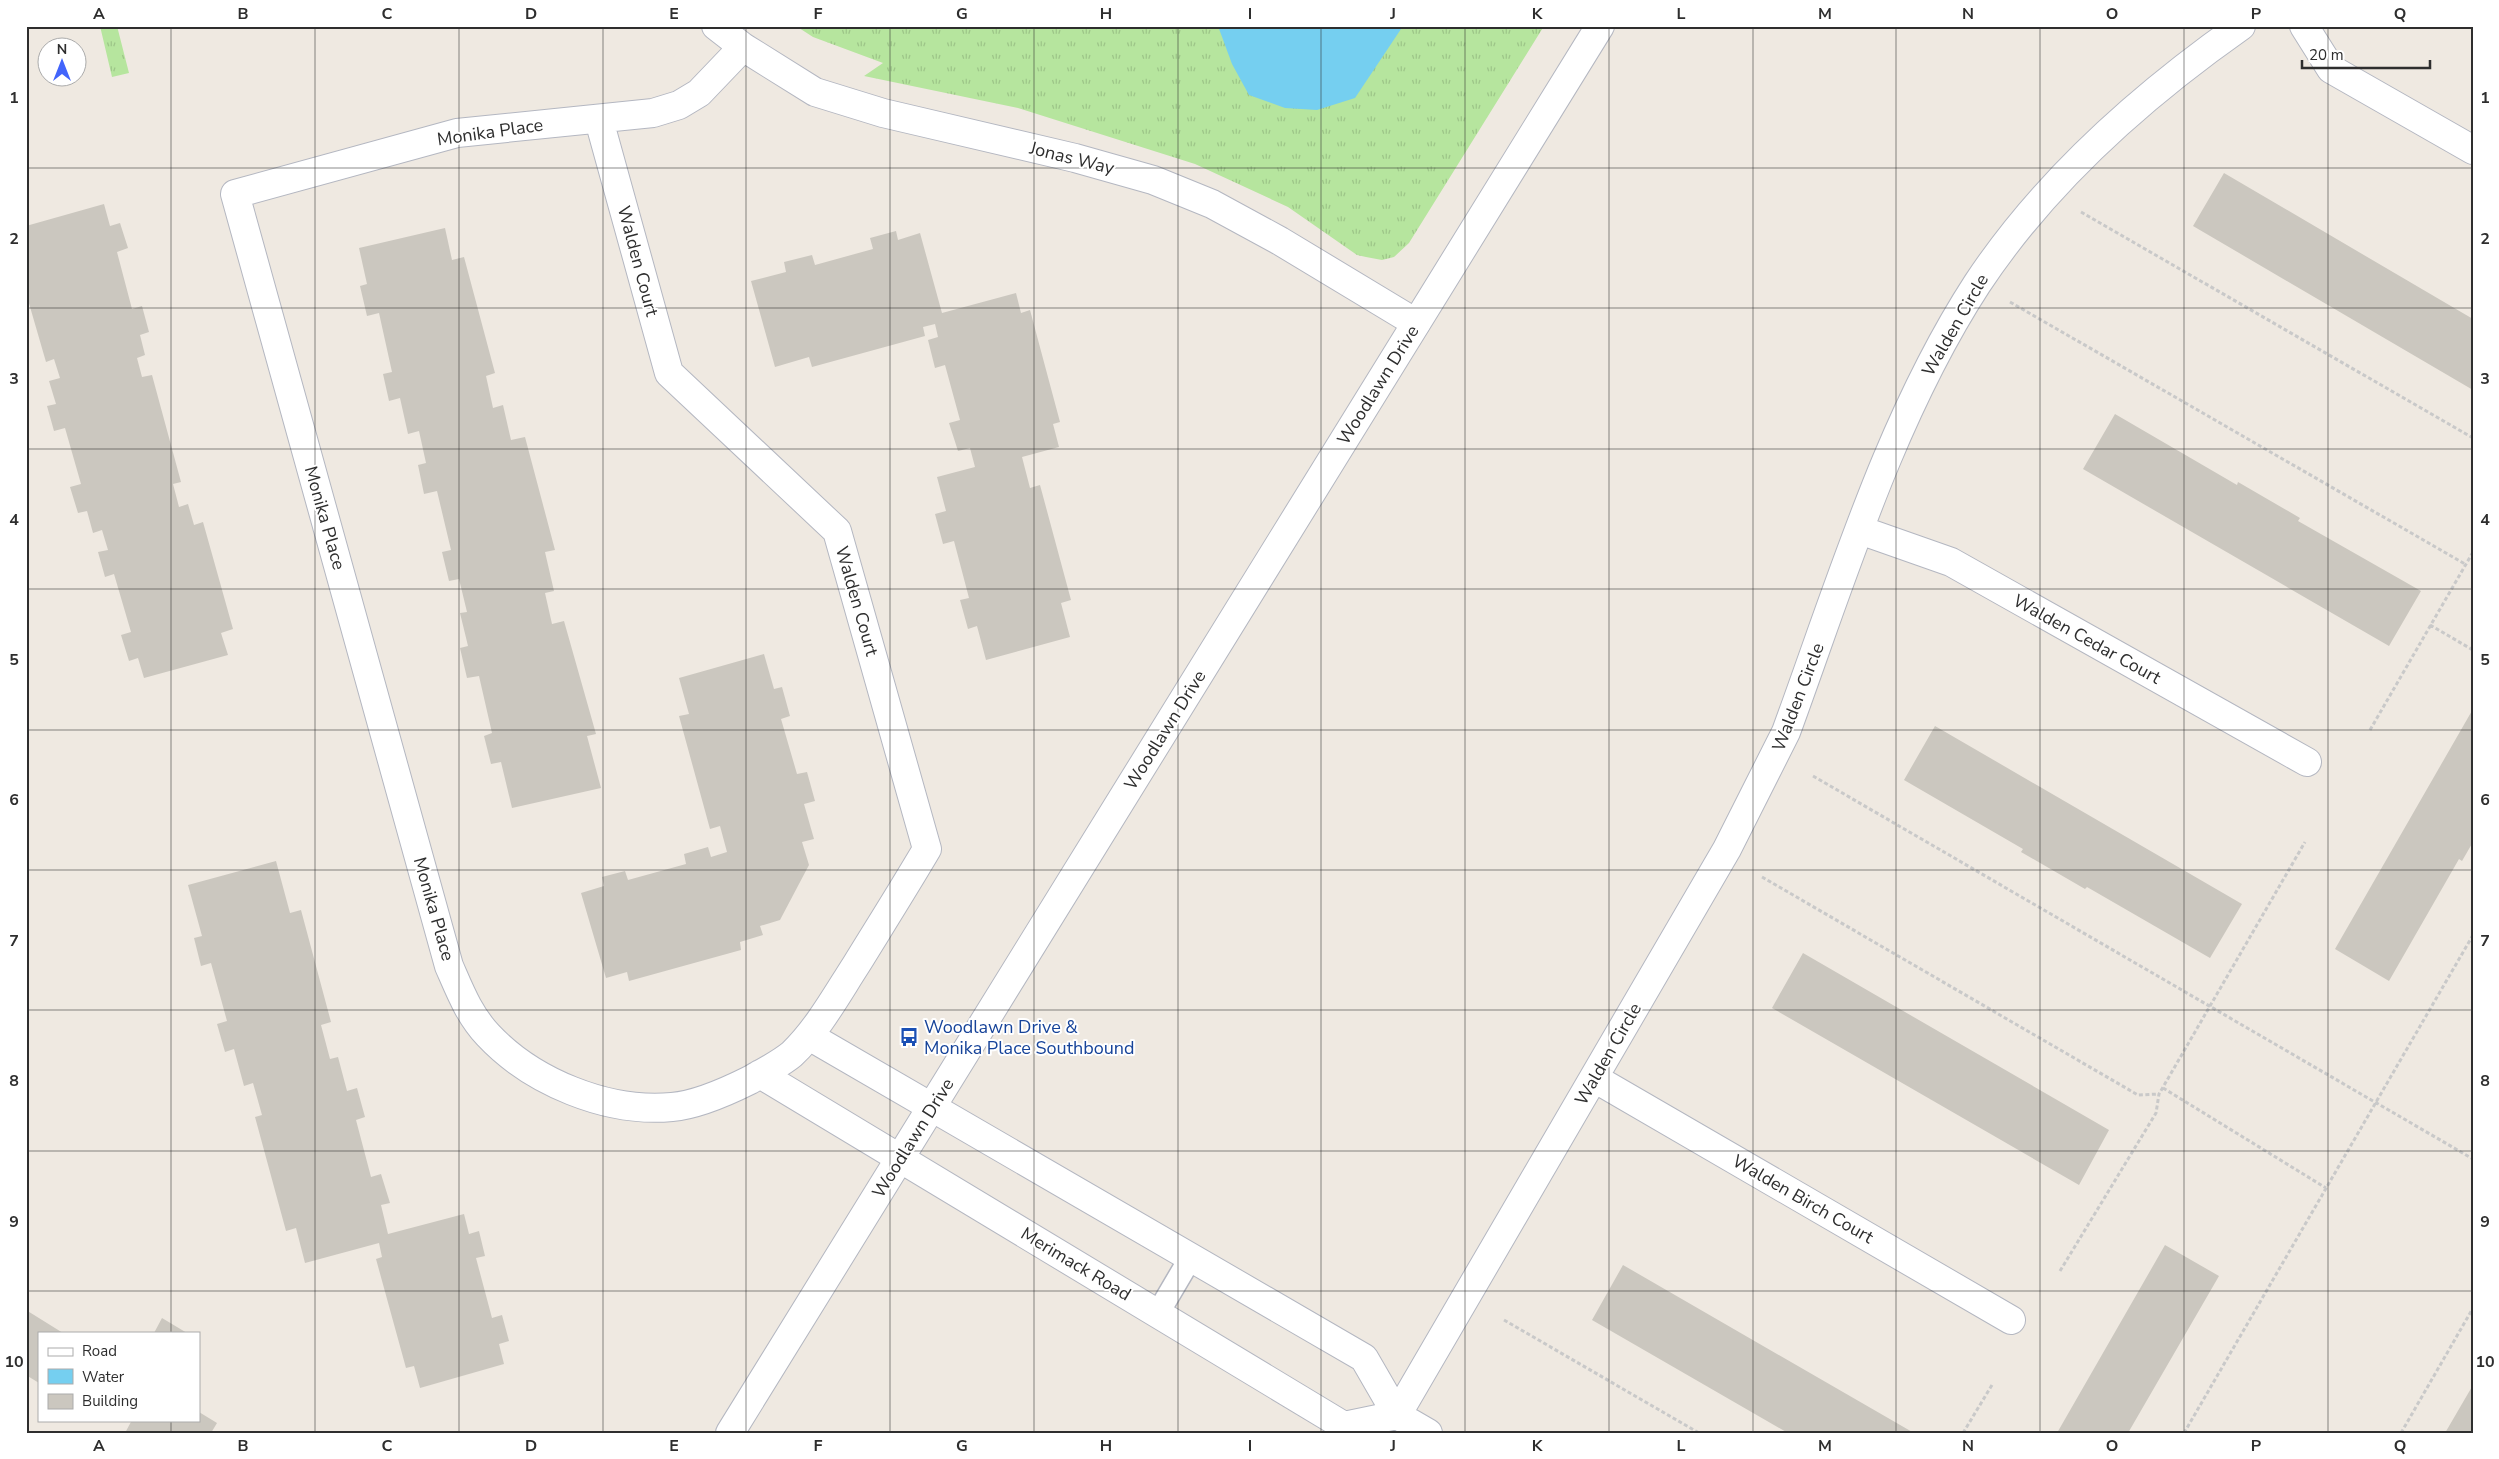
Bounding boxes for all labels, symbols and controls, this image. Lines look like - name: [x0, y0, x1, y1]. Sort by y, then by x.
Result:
- text: A: [93, 3, 105, 25]
- text: B: [237, 3, 249, 25]
- text: C: [382, 3, 393, 25]
- text: D: [525, 3, 537, 25]
- text: E: [669, 3, 679, 25]
- text: F: [814, 3, 823, 25]
- text: G: [956, 3, 968, 25]
- text: H: [1100, 3, 1112, 25]
- text: I: [1248, 3, 1252, 25]
- text: J: [1389, 3, 1396, 25]
- text: K: [1532, 3, 1544, 25]
- text: L: [1677, 3, 1686, 25]
- text: M: [1818, 3, 1832, 25]
- text: N: [1962, 3, 1974, 25]
- text: O: [2106, 3, 2118, 25]
- text: P: [2251, 3, 2261, 25]
- text: Q: [2394, 3, 2406, 25]
- north arrow: [38, 38, 88, 88]
- scale bar: [2302, 38, 2429, 70]
- text: N: [57, 40, 67, 59]
- text: 20 m: [2309, 45, 2344, 65]
- text: 1: [9, 87, 19, 109]
- text: 1: [2480, 87, 2490, 109]
- street label: Monika Place: [435, 113, 545, 151]
- street label: Jonas Way: [1026, 136, 1118, 180]
- street label: Walden Court: [612, 203, 664, 319]
- text: 2: [9, 228, 19, 250]
- text: 2: [2480, 228, 2490, 250]
- street label: Walden Circle: [1916, 270, 1994, 380]
- street label: Woodlawn Drive: [1332, 321, 1424, 449]
- text: 3: [9, 368, 19, 390]
- text: 3: [2480, 368, 2490, 390]
- street label: Monika Place: [299, 463, 351, 573]
- text: 4: [9, 509, 19, 531]
- text: 4: [2480, 509, 2490, 531]
- street label: Walden Court: [830, 543, 884, 659]
- street label: Walden Cedar Court: [2009, 588, 2166, 690]
- street label: Walden Circle: [1766, 639, 1830, 755]
- text: 5: [9, 649, 19, 671]
- text: 5: [2480, 649, 2490, 671]
- street label: Woodlawn Drive: [1119, 666, 1211, 794]
- text: 6: [9, 789, 19, 811]
- text: 6: [2480, 789, 2490, 811]
- street label: Monika Place: [408, 854, 460, 964]
- text: 7: [9, 930, 19, 952]
- text: 7: [2480, 930, 2490, 952]
- street label: Walden Circle: [1569, 999, 1647, 1109]
- place label: Woodlawn Drive & Monika Place Southbound: [924, 1015, 1135, 1060]
- bus stop icon: Woodlawn Drive & Monika Place Southbound: [898, 1026, 920, 1048]
- text: 8: [9, 1070, 19, 1092]
- text: 8: [2480, 1070, 2490, 1092]
- street label: Woodlawn Drive: [867, 1074, 959, 1202]
- street label: Walden Birch Court: [1728, 1149, 1879, 1250]
- text: 9: [9, 1211, 19, 1233]
- text: 9: [2480, 1211, 2490, 1233]
- street label: Merimack Road: [1017, 1222, 1135, 1306]
- legend: [38, 1332, 200, 1422]
- text: Road: [82, 1341, 117, 1361]
- text: 10: [4, 1351, 24, 1373]
- text: 10: [2475, 1351, 2495, 1373]
- text: Water: [82, 1367, 125, 1387]
- text: Building: [82, 1391, 138, 1411]
- text: A: [93, 1435, 105, 1457]
- text: B: [237, 1435, 249, 1457]
- text: C: [382, 1435, 393, 1457]
- text: D: [525, 1435, 537, 1457]
- text: E: [669, 1435, 679, 1457]
- text: F: [814, 1435, 823, 1457]
- text: G: [956, 1435, 968, 1457]
- text: H: [1100, 1435, 1112, 1457]
- text: I: [1248, 1435, 1252, 1457]
- text: J: [1389, 1435, 1396, 1457]
- text: K: [1532, 1435, 1544, 1457]
- text: L: [1677, 1435, 1686, 1457]
- text: M: [1818, 1435, 1832, 1457]
- text: N: [1962, 1435, 1974, 1457]
- text: O: [2106, 1435, 2118, 1457]
- text: P: [2251, 1435, 2261, 1457]
- text: Q: [2394, 1435, 2406, 1457]

